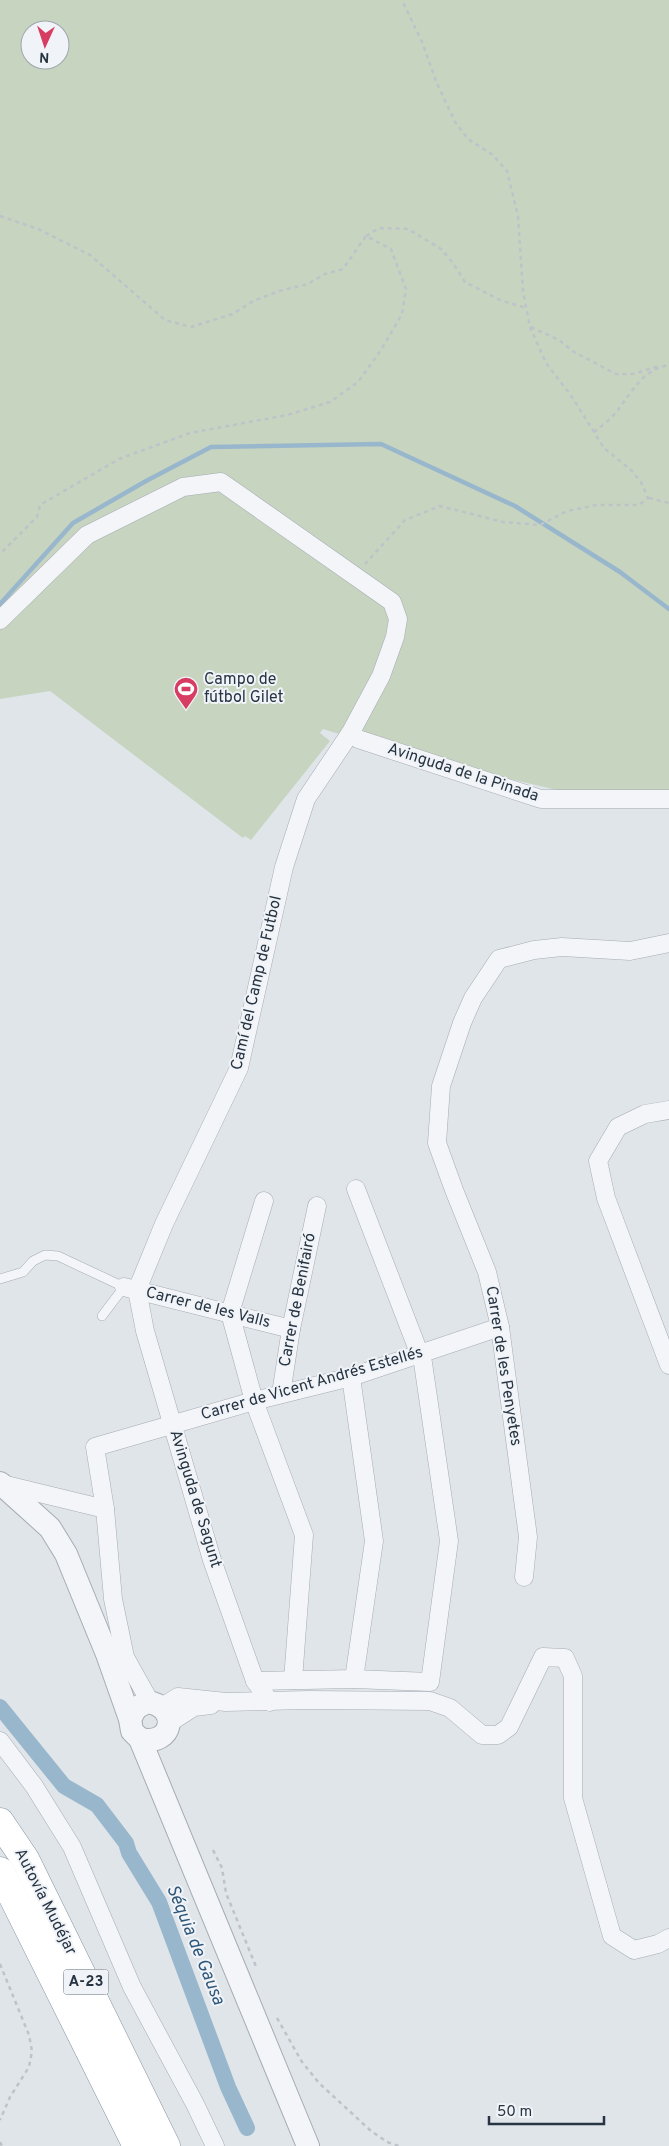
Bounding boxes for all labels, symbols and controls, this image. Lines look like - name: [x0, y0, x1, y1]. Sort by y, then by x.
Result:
- north arrow: [20, 20, 70, 70]
- text: N: [39, 48, 50, 65]
- place label: Campo de fútbol Gilet: [204, 670, 284, 708]
- sports icon: Campo de fútbol Gilet: [173, 676, 199, 710]
- street label: Avinguda de la Pinada: [385, 739, 541, 807]
- street label: Camí del Camp de Futbol: [227, 894, 287, 1072]
- street label: Carrer de Benifairó: [275, 1231, 321, 1369]
- street label: Carrer de les Valls: [144, 1283, 272, 1333]
- street label: Carrer de les Penyetes: [480, 1285, 526, 1447]
- street label: Carrer de Vicent Andrés Estellés: [199, 1343, 425, 1425]
- street label: Avinguda de Sagunt: [165, 1428, 225, 1570]
- street label: Autovía Mudéjar: [9, 1845, 81, 1959]
- water label: Séquia de Gausa: [160, 1881, 230, 2009]
- road number: A-23: [64, 1970, 108, 1994]
- scale bar: [489, 2094, 604, 2126]
- text: 50 m: [497, 2103, 532, 2122]

